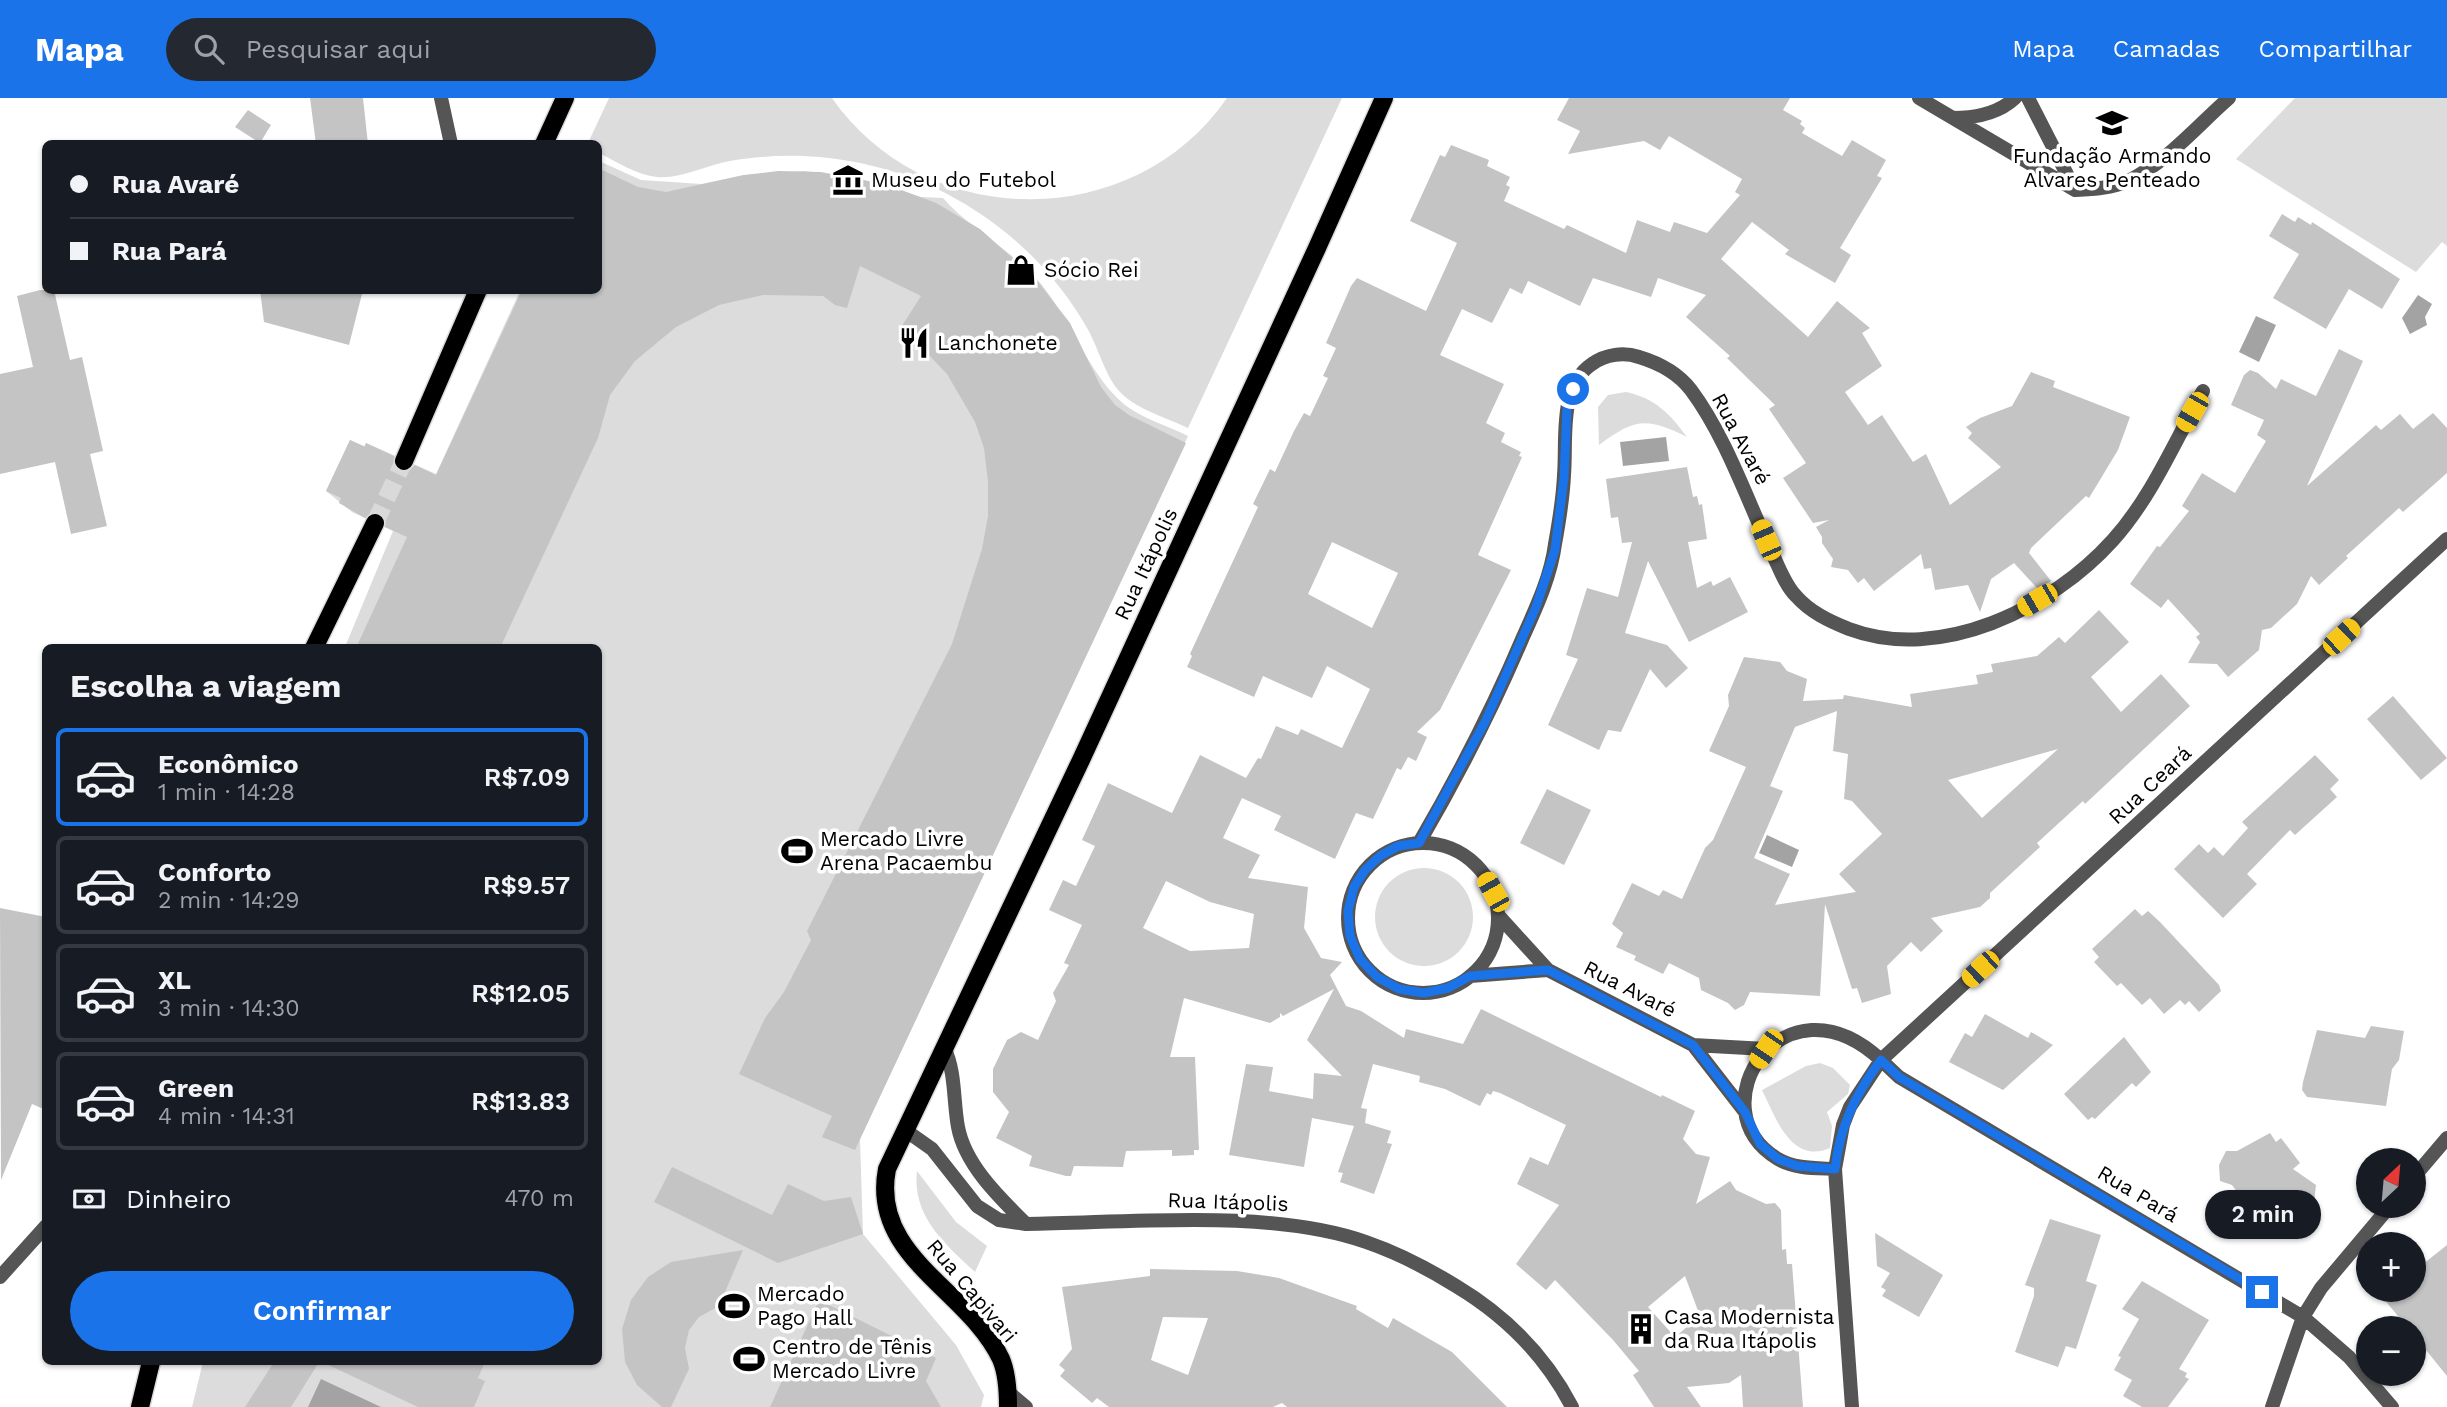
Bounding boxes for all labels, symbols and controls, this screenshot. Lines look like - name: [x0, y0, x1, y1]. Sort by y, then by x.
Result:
- search box: [166, 18, 656, 81]
- text: Mapa: [35, 30, 124, 69]
- icon: search: [190, 30, 228, 68]
- text: Pesquisar aqui: [246, 34, 431, 64]
- text: Mapa: [2012, 35, 2075, 63]
- text: Camadas: [2113, 35, 2221, 63]
- text: Compartilhar: [2259, 35, 2412, 63]
- school or university icon: Fundação Armando Alvares Penteado: [2095, 106, 2129, 140]
- place label: Fundação Armando Alvares Penteado: [2013, 143, 2211, 192]
- museum icon: Museu do Futebol: [831, 163, 865, 197]
- place label: Museu do Futebol: [871, 167, 1057, 192]
- text: Rua Avaré: [112, 169, 239, 199]
- text: Rua Pará: [112, 236, 227, 266]
- shop icon: Sócio Rei: [1004, 253, 1038, 287]
- place label: Sócio Rei: [1044, 257, 1138, 282]
- restaurant icon: Lanchonete: [897, 326, 931, 360]
- place label: Lanchonete: [937, 330, 1058, 355]
- route start: [1557, 373, 1589, 405]
- street label: Rua Avaré: [1707, 389, 1776, 489]
- car: [2173, 389, 2212, 435]
- street label: Rua Itápolis: [1109, 504, 1182, 624]
- car: [1749, 517, 1784, 563]
- car: [2014, 580, 2061, 620]
- car: [2319, 615, 2364, 659]
- text: Escolha a viagem: [70, 667, 341, 705]
- street label: Rua Ceará: [2103, 740, 2196, 829]
- icon: car: [74, 746, 137, 809]
- text: Econômico: [158, 749, 299, 779]
- text: R$7.09: [484, 762, 570, 792]
- text: 1 min · 14:28: [158, 779, 295, 806]
- place label: Mercado Livre Arena Pacaembu: [820, 826, 992, 875]
- sports icon: Mercado Livre Arena Pacaembu: [780, 834, 814, 868]
- icon: car: [74, 854, 137, 917]
- text: Conforto: [158, 857, 271, 887]
- car: [1474, 869, 1513, 915]
- text: R$9.57: [483, 870, 570, 900]
- text: 2 min · 14:29: [158, 887, 299, 914]
- car: [1958, 947, 2003, 991]
- street label: Rua Avaré: [1580, 955, 1681, 1022]
- icon: car: [74, 962, 137, 1025]
- text: XL: [158, 965, 191, 995]
- text: R$12.05: [471, 978, 570, 1008]
- text: 3 min · 14:30: [158, 995, 300, 1022]
- car: [1746, 1026, 1787, 1072]
- icon: car: [74, 1070, 137, 1133]
- text: Green: [158, 1073, 234, 1103]
- text: R$13.83: [471, 1086, 570, 1116]
- text: 4 min · 14:31: [158, 1103, 295, 1130]
- north arrow: [2356, 1148, 2426, 1218]
- map controls: [2356, 1148, 2426, 1386]
- street label: Rua Pará: [2093, 1160, 2183, 1228]
- icon: cash: [70, 1180, 108, 1218]
- text: Dinheiro: [126, 1184, 231, 1214]
- text: 470 m: [505, 1185, 574, 1212]
- street label: Rua Itápolis: [1167, 1187, 1289, 1216]
- callout: 2 min: [2204, 1190, 2320, 1240]
- text: 2 min: [2231, 1201, 2295, 1228]
- button: +: [2356, 1232, 2426, 1302]
- street label: Rua Capivari: [922, 1234, 1023, 1347]
- button: Confirmar: [70, 1271, 574, 1351]
- route end: [2246, 1276, 2278, 1308]
- place label: Mercado Pago Hall: [757, 1281, 853, 1330]
- sports icon: Mercado Pago Hall: [717, 1289, 751, 1323]
- place label: Casa Modernista da Rua Itápolis: [1664, 1304, 1835, 1353]
- building icon: Casa Modernista da Rua Itápolis: [1624, 1312, 1658, 1346]
- button: −: [2356, 1316, 2426, 1386]
- place label: Centro de Tênis Mercado Livre: [772, 1334, 932, 1383]
- sports icon: Centro de Tênis Mercado Livre: [732, 1342, 766, 1376]

